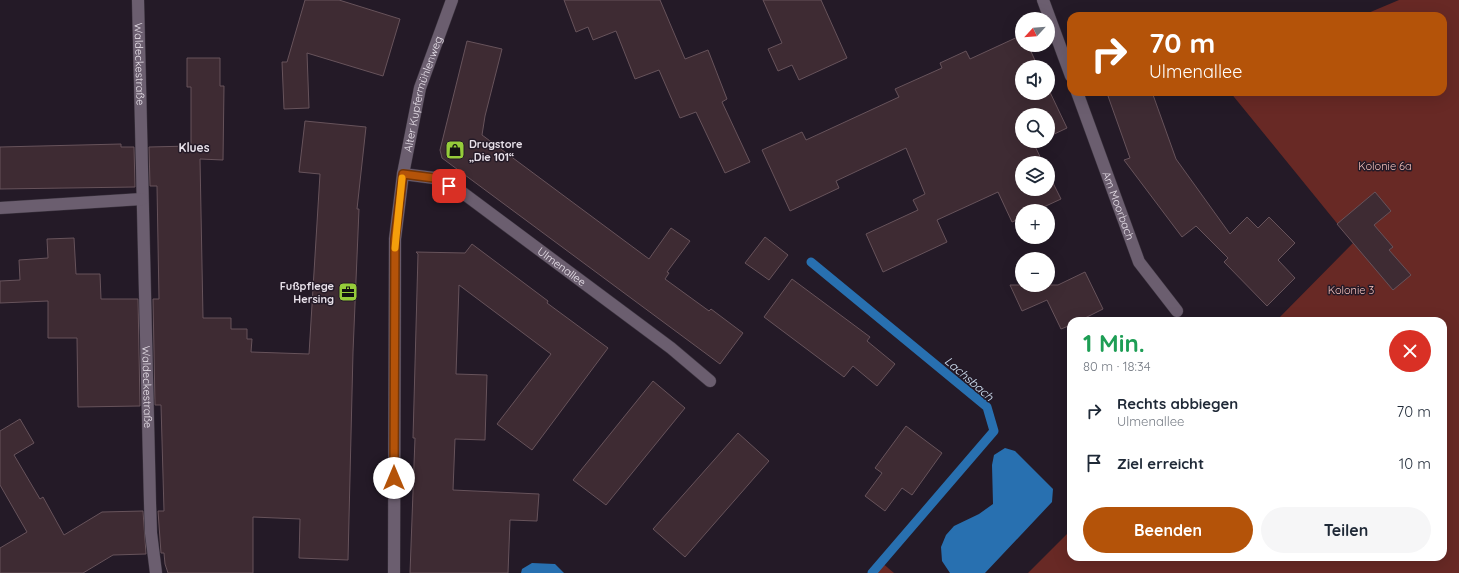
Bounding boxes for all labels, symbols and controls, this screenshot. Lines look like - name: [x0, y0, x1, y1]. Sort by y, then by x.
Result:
- north arrow: [1015, 12, 1055, 52]
- map controls: [1015, 12, 1055, 292]
- street label: Waldeckestraße: [132, 22, 148, 105]
- text: 70 m: [1149, 25, 1215, 60]
- icon: right: [1083, 28, 1135, 80]
- street label: Alter Kupfermühlenweg: [401, 34, 445, 153]
- button: sound: [1015, 60, 1055, 100]
- text: Ulmenallee: [1149, 60, 1242, 83]
- button: search: [1015, 108, 1055, 148]
- place label: Drugstore „Die 101“: [469, 137, 523, 164]
- shop icon: Drugstore „Die 101“: [444, 139, 466, 161]
- district label: Klues: [179, 140, 210, 155]
- button: layers: [1015, 156, 1055, 196]
- park label: Kolonie 6a: [1358, 159, 1412, 173]
- pin: [432, 169, 466, 203]
- street label: Am Moorbach: [1100, 169, 1137, 242]
- icon: arrive: [438, 175, 460, 197]
- button: +: [1015, 204, 1055, 244]
- street label: Ulmenallee: [535, 244, 589, 289]
- button: −: [1015, 252, 1055, 292]
- place label: Fußpflege Hersing: [280, 279, 335, 306]
- office icon: Fußpflege Hersing: [337, 281, 359, 303]
- park label: Kolonie 3: [1328, 283, 1375, 297]
- text: 1 Min.: [1083, 328, 1145, 358]
- button: close: [1389, 330, 1431, 372]
- street label: Waldeckestraße: [139, 345, 155, 428]
- water label: Lachsbach: [942, 353, 997, 404]
- text: 80 m · 18:34: [1083, 358, 1151, 374]
- text: Rechts abbiegen: [1117, 394, 1238, 413]
- icon: right: [1083, 400, 1105, 422]
- text: 70 m: [1397, 402, 1431, 421]
- text: Ulmenallee: [1117, 413, 1184, 429]
- icon: arrive: [1083, 452, 1105, 474]
- text: Ziel erreicht: [1117, 454, 1204, 473]
- text: 10 m: [1399, 454, 1431, 473]
- position arrow: [373, 457, 415, 499]
- button: Beenden: [1083, 507, 1253, 553]
- button: Teilen: [1261, 507, 1431, 553]

